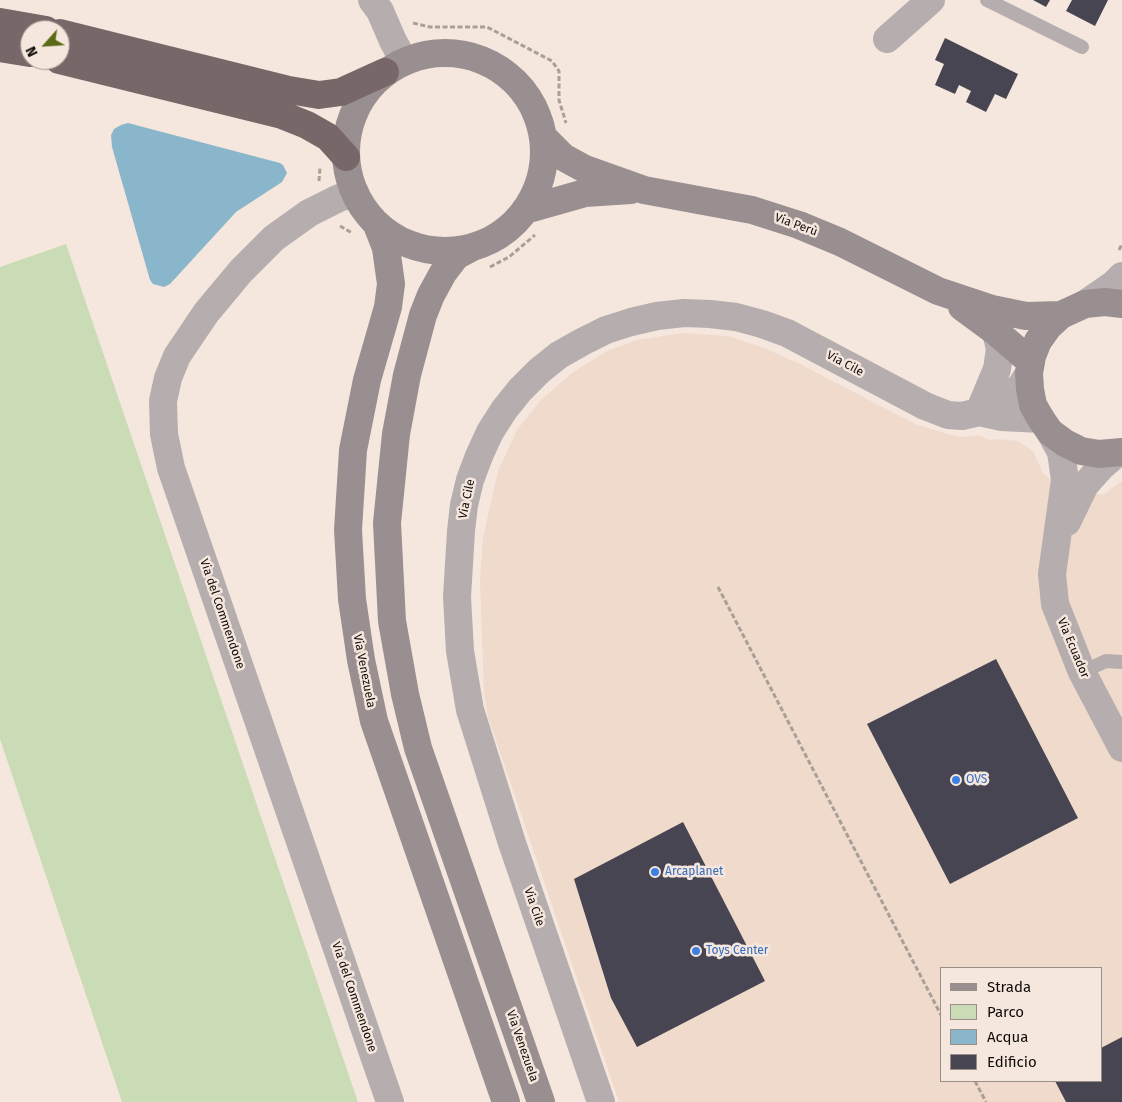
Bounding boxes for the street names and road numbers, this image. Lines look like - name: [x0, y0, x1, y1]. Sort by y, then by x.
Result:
- street label: Via Perù: [773, 211, 819, 239]
- street label: Via Cile: [824, 348, 866, 380]
- street label: Via Cile: [456, 478, 478, 520]
- street label: Via del Commendone: [196, 557, 248, 671]
- street label: Via Ecuador: [1054, 616, 1092, 680]
- street label: Via Venezuela: [350, 633, 378, 709]
- street label: Via Cile: [521, 886, 547, 928]
- street label: Via del Commendone: [328, 940, 380, 1054]
- street label: Via Venezuela: [503, 1008, 541, 1084]

